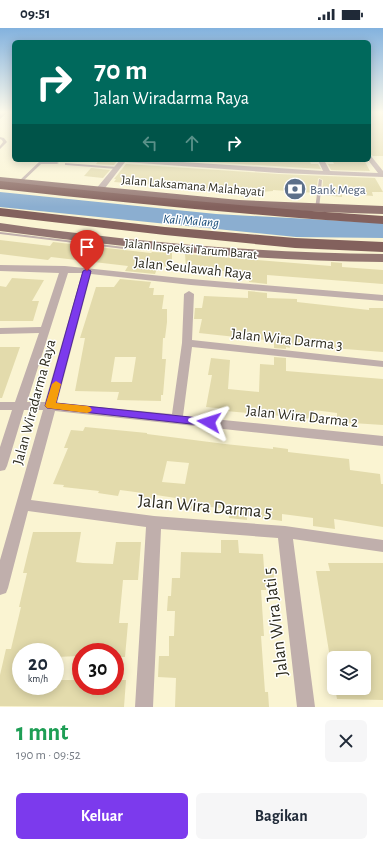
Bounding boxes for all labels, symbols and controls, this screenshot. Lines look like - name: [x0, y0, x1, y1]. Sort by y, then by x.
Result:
- text: 09:51: [20, 6, 50, 21]
- icon: right: [28, 56, 80, 108]
- text: 70 m: [94, 57, 148, 85]
- text: Jalan Wiradarma Raya: [94, 90, 249, 108]
- icon: left: [139, 132, 161, 154]
- icon: ahead: [181, 132, 203, 154]
- icon: right: [223, 132, 245, 154]
- street label: Jalan Laksamana Malahayati: [121, 174, 265, 199]
- bank icon: Bank Mega: [282, 176, 308, 202]
- place label: Bank Mega: [310, 184, 366, 197]
- water label: Kali Malang: [162, 213, 220, 230]
- pin: [70, 230, 104, 271]
- icon: arrive: [76, 236, 98, 258]
- street label: Jalan Inspeksi Tarum Barat: [124, 237, 258, 262]
- street label: Jalan Seulawah Raya: [133, 255, 253, 282]
- street label: Jalan Wira Darma 3: [230, 326, 343, 353]
- street label: Jalan Wiradarma Raya: [11, 338, 58, 467]
- position arrow: [188, 401, 230, 443]
- street label: Jalan Wira Darma 2: [245, 403, 359, 430]
- street label: Jalan Wira Darma 5: [137, 492, 273, 522]
- street label: Jalan Wira Jati 5: [260, 566, 292, 677]
- speed limit sign: 30: [72, 643, 124, 695]
- map controls: [327, 651, 371, 695]
- button: layers: [327, 651, 371, 695]
- text: 20: [28, 654, 48, 674]
- text: km/h: [28, 674, 48, 684]
- button: close: [325, 720, 367, 762]
- text: 1 mnt: [16, 721, 68, 745]
- text: 190 m · 09:52: [16, 749, 81, 762]
- button: Keluar: [16, 793, 188, 839]
- button: Bagikan: [196, 793, 367, 839]

